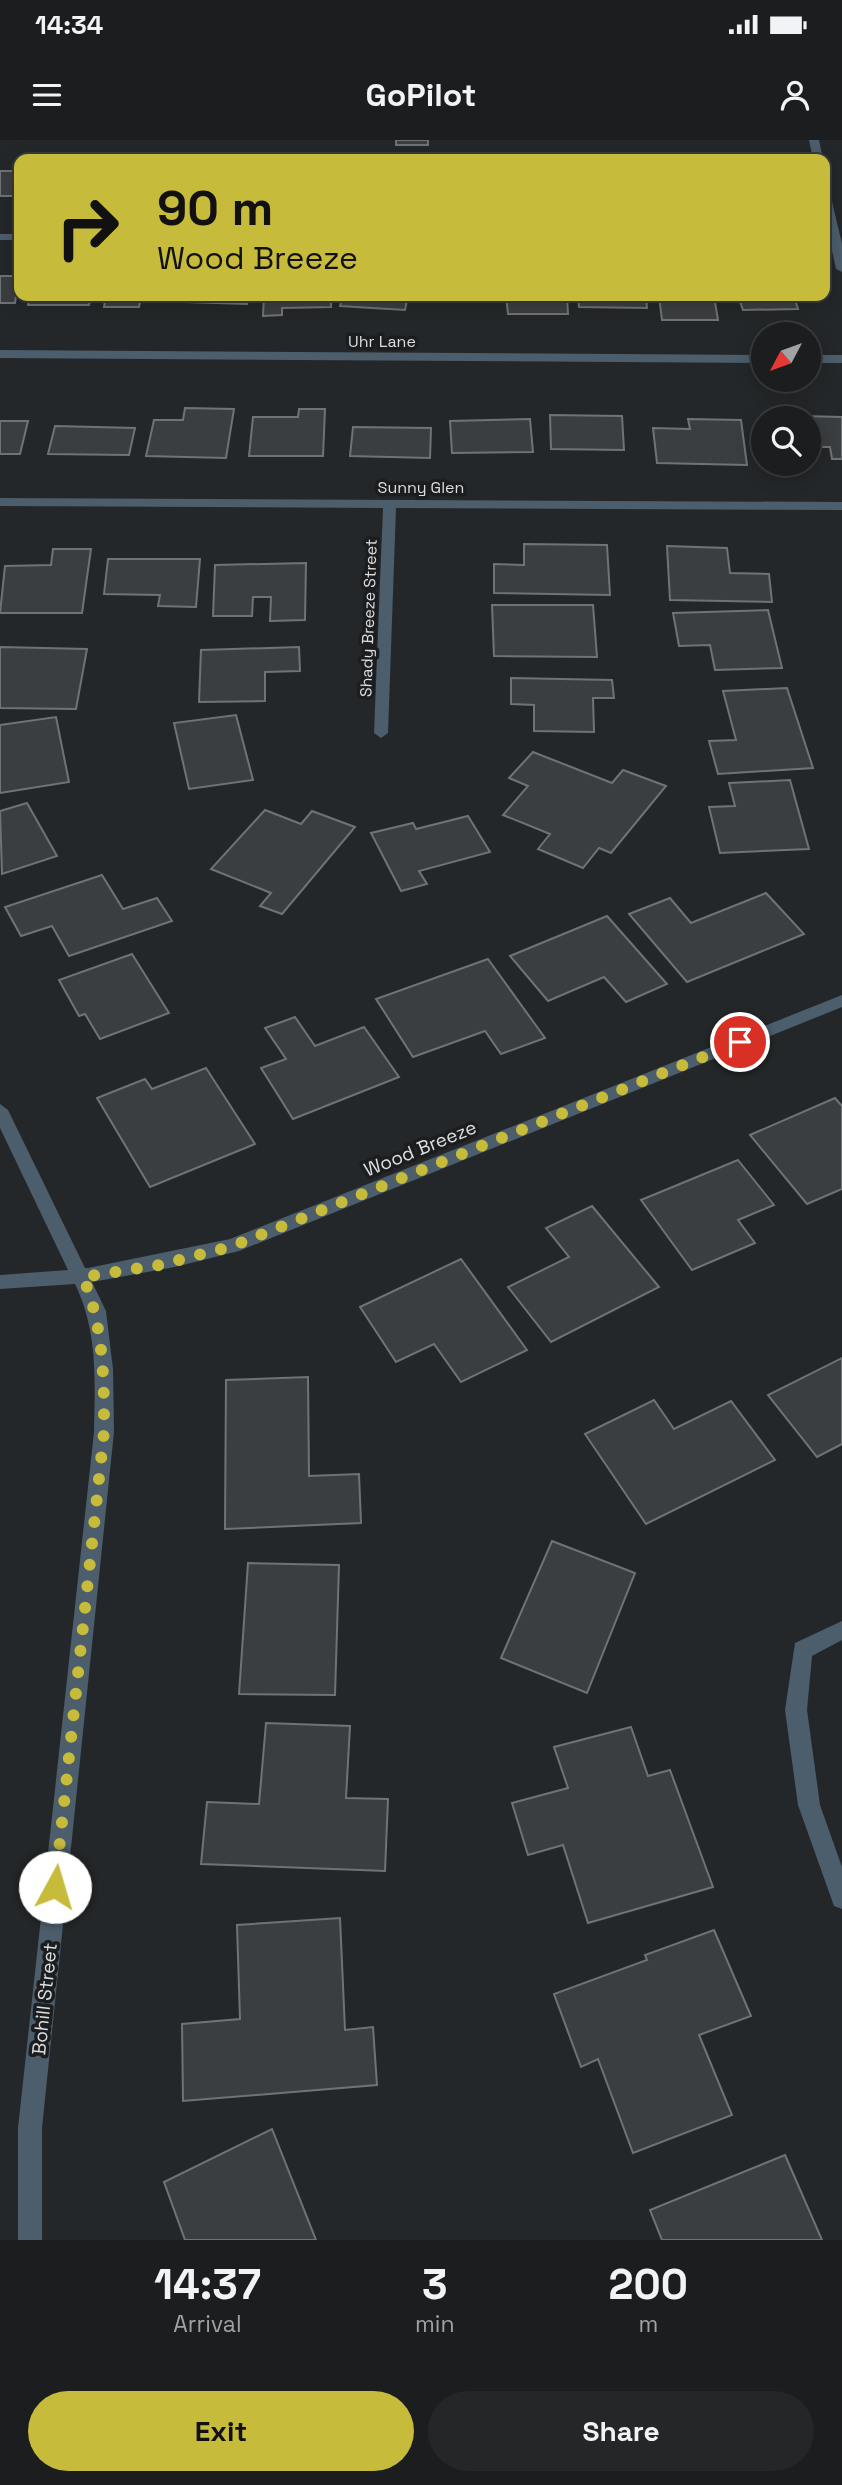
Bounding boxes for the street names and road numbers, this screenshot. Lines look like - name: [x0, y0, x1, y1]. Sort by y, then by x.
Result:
- street label: Uhr Lane: [348, 331, 416, 352]
- street label: Sunny Glen: [378, 477, 464, 498]
- street label: Shady Breeze Street: [355, 539, 382, 697]
- street label: Wood Breeze: [360, 1115, 480, 1182]
- street label: Bohill Street: [26, 1942, 63, 2056]

